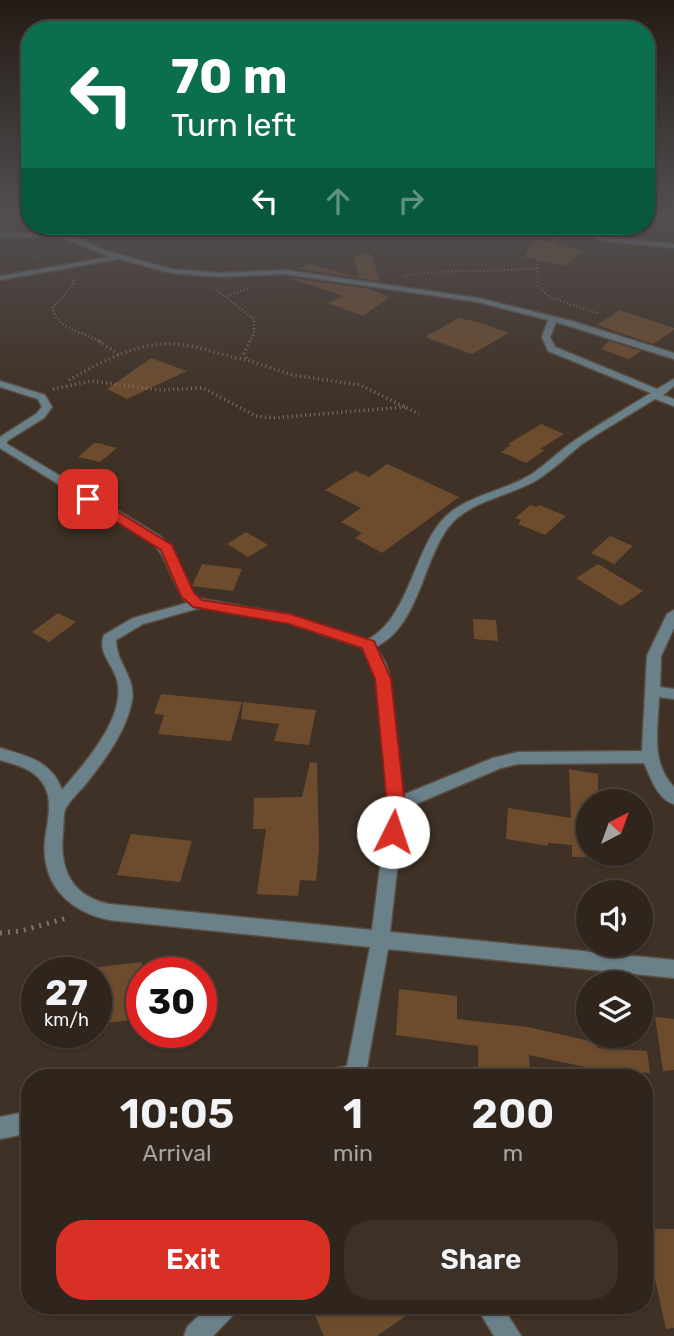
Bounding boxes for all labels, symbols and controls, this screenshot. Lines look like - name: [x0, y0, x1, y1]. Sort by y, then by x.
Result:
- text: 70 m: [171, 47, 288, 105]
- icon: left: [56, 49, 147, 140]
- text: Turn left: [171, 106, 296, 144]
- icon: left: [246, 182, 284, 220]
- icon: ahead: [319, 182, 357, 220]
- icon: right: [392, 182, 430, 220]
- pin: [58, 469, 118, 529]
- icon: arrive: [69, 480, 107, 518]
- north arrow: [576, 789, 653, 866]
- map controls: [576, 789, 653, 1048]
- position arrow: [356, 795, 430, 869]
- button: sound: [576, 880, 653, 957]
- speed limit sign: 30: [126, 957, 217, 1048]
- button: layers: [576, 971, 653, 1048]
- text: 27: [45, 972, 88, 1014]
- text: km/h: [44, 1009, 89, 1031]
- text: 10:05: [120, 1089, 234, 1139]
- text: 1: [343, 1089, 363, 1139]
- text: 200: [472, 1089, 554, 1139]
- text: Arrival: [142, 1139, 212, 1167]
- text: min: [333, 1139, 373, 1167]
- text: m: [503, 1139, 523, 1167]
- button: Exit: [56, 1220, 330, 1300]
- button: Share: [344, 1220, 618, 1300]

